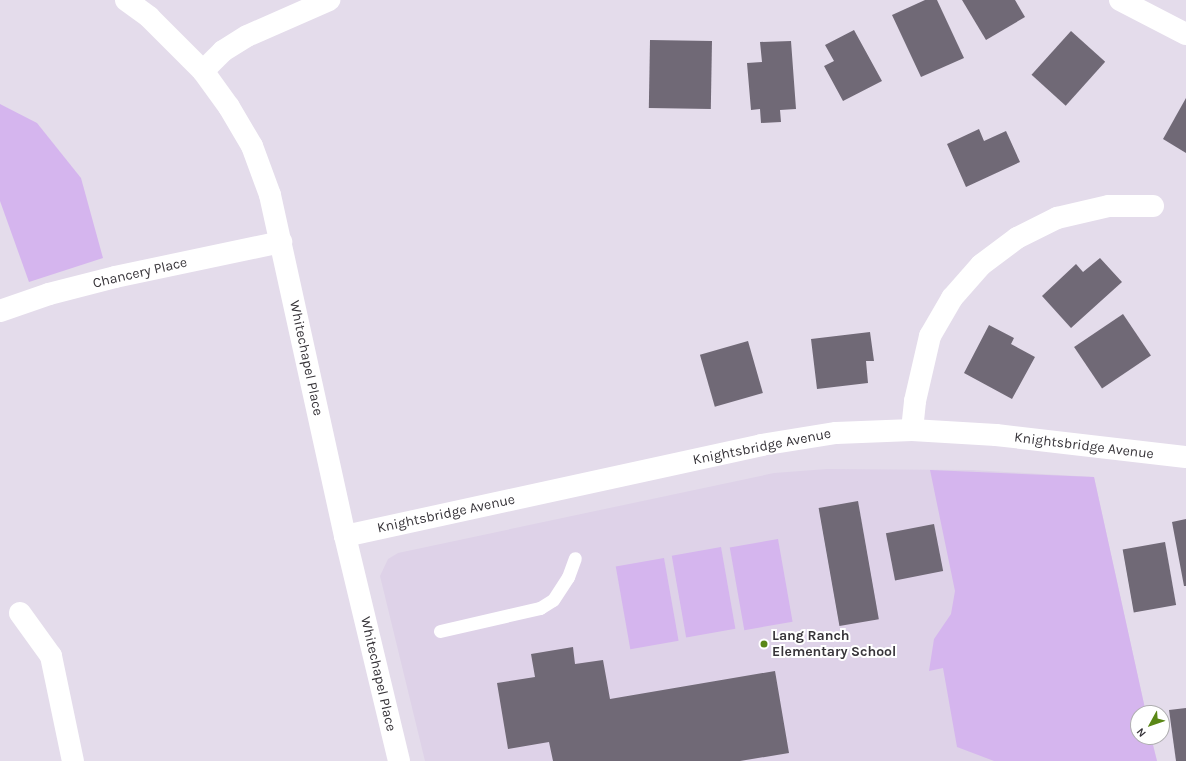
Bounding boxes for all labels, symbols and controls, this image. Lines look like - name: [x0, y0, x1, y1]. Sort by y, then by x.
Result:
- street label: Chancery Place: [91, 254, 189, 292]
- street label: Whitechapel Place: [286, 299, 326, 417]
- street label: Knightsbridge Avenue: [691, 425, 833, 469]
- street label: Knightsbridge Avenue: [1013, 429, 1155, 463]
- street label: Knightsbridge Avenue: [376, 491, 516, 537]
- street label: Whitechapel Place: [357, 615, 399, 733]
- place label: Lang Ranch Elementary School: [772, 628, 896, 660]
- marker: Lang Ranch Elementary School: [759, 639, 769, 649]
- north arrow: [1130, 705, 1170, 745]
- text: N: [1134, 725, 1149, 740]

